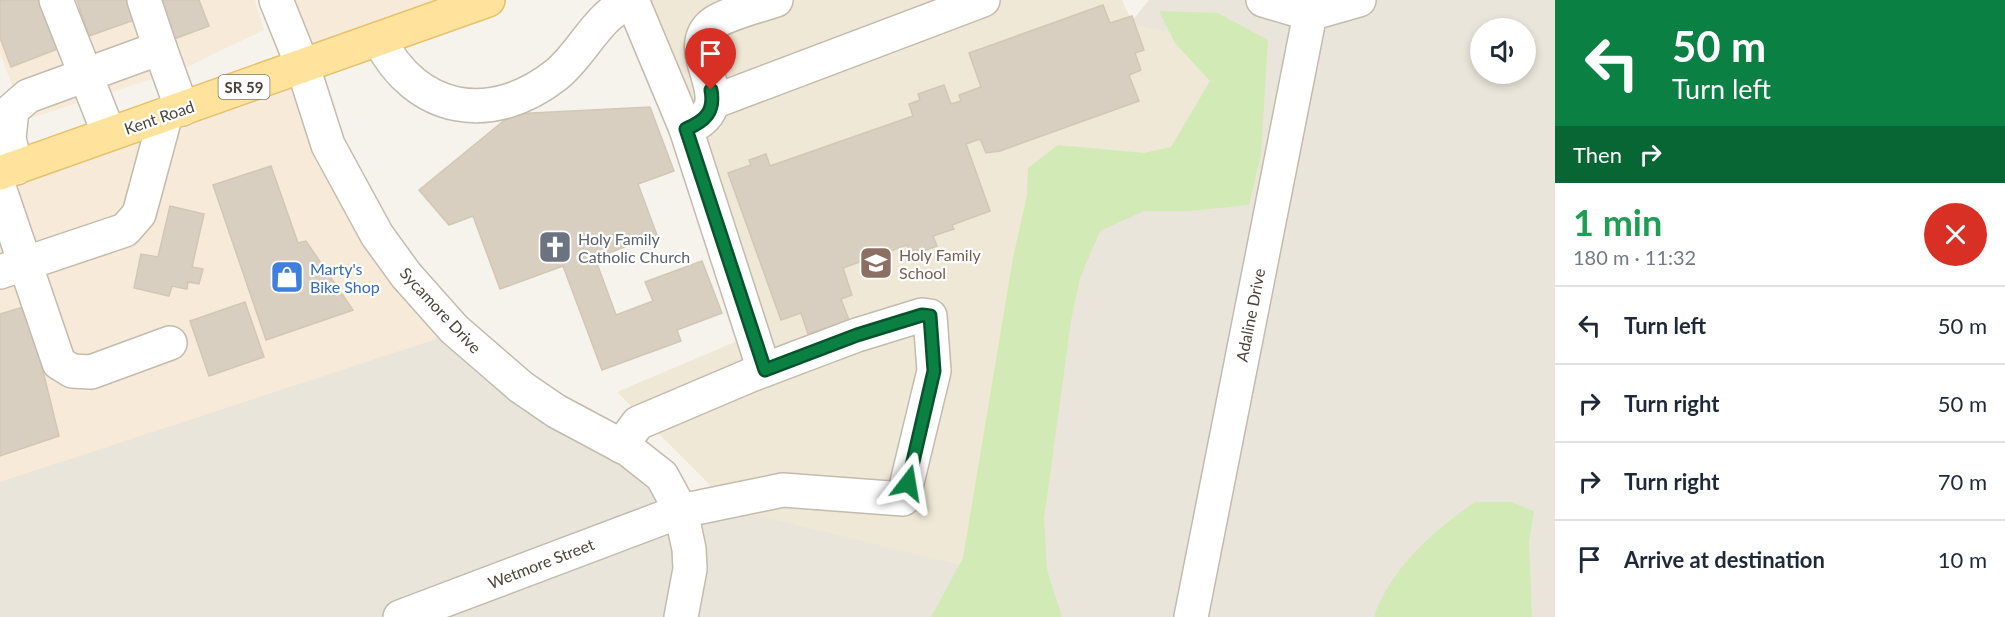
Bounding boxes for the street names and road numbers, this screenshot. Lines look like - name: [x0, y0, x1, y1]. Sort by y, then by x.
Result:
- road number: SR 59: [218, 75, 270, 99]
- street label: Kent Road: [122, 96, 196, 138]
- street label: Sycamore Drive: [396, 263, 486, 357]
- street label: Adaline Drive: [1232, 267, 1268, 363]
- street label: Wetmore Street: [485, 534, 597, 592]

